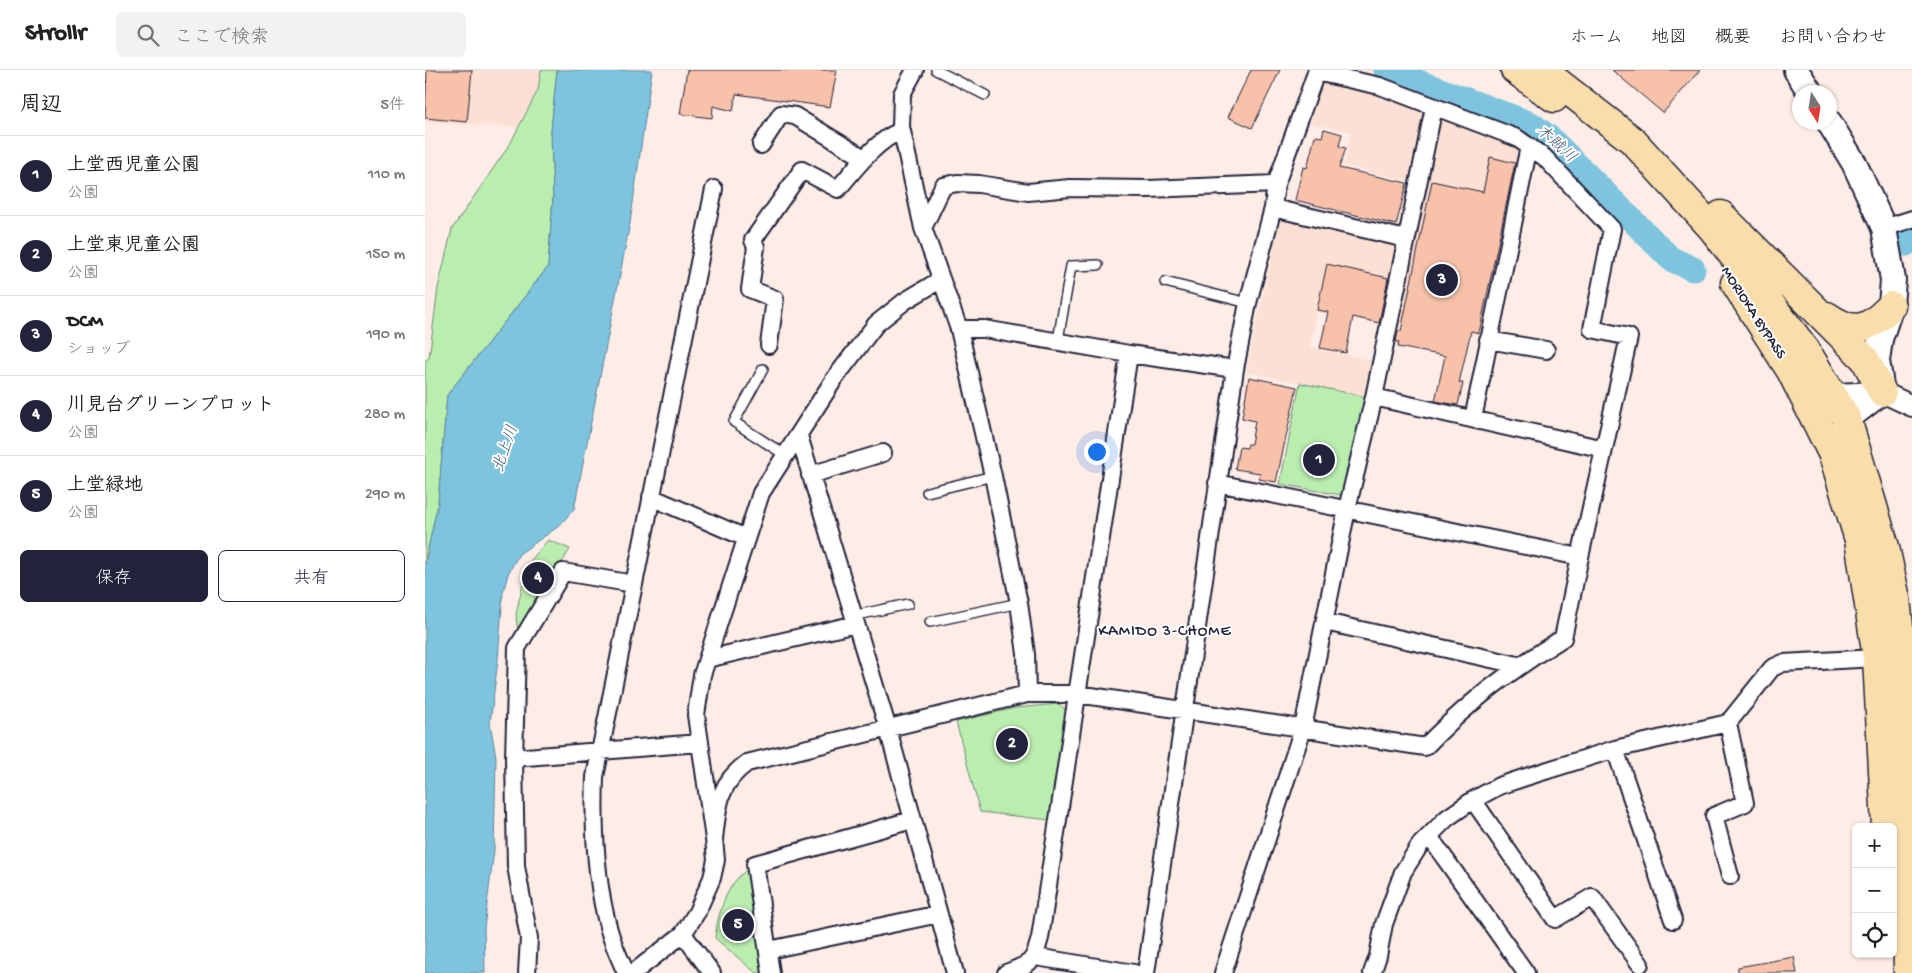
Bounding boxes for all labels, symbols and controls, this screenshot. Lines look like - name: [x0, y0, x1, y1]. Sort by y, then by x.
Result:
- search box: [116, 12, 466, 57]
- text: Strollr: [25, 20, 86, 49]
- icon: search: [134, 21, 162, 49]
- text: ここで検索: [174, 27, 269, 50]
- text: ホーム: [1570, 28, 1623, 49]
- text: 地図: [1651, 28, 1687, 49]
- text: 概要: [1715, 28, 1751, 49]
- text: お問い合わせ: [1779, 28, 1887, 49]
- north arrow: [1792, 85, 1837, 130]
- text: 周辺: [20, 94, 62, 119]
- text: 5件: [381, 97, 405, 116]
- water label: 木賊川: [1531, 121, 1580, 168]
- text: 上堂西児童公園: [67, 155, 200, 178]
- text: 1: [33, 166, 39, 185]
- text: 110 m: [368, 166, 405, 185]
- text: 公園: [67, 185, 99, 204]
- text: 上堂東児童公園: [67, 235, 200, 258]
- text: 2: [32, 246, 40, 265]
- text: 150 m: [366, 246, 405, 265]
- pin: 3: [1426, 261, 1458, 299]
- street label: MORIOKA BYPASS: [1717, 264, 1790, 362]
- text: 公園: [67, 265, 99, 284]
- text: DCM: [67, 311, 103, 334]
- text: 3: [32, 326, 40, 345]
- text: 190 m: [366, 326, 405, 345]
- text: ショップ: [67, 341, 130, 360]
- text: 川見台グリーンプロット: [67, 395, 275, 418]
- text: 4: [32, 406, 40, 425]
- text: 280 m: [364, 406, 405, 425]
- water label: 北上川: [489, 423, 524, 475]
- text: 公園: [67, 425, 99, 444]
- your location: [1084, 439, 1110, 465]
- pin: 1: [1303, 441, 1335, 479]
- text: 上堂緑地: [67, 475, 143, 498]
- text: 5: [32, 486, 40, 505]
- text: 290 m: [365, 486, 405, 505]
- text: 公園: [67, 505, 99, 524]
- button: 保存: [20, 550, 208, 602]
- button: 共有: [218, 550, 405, 602]
- pin: 4: [522, 559, 554, 597]
- district label: KAMIDO 3-CHOME: [1099, 623, 1231, 642]
- pin: 2: [996, 725, 1028, 763]
- map controls: [1852, 823, 1897, 958]
- button: +: [1852, 823, 1897, 868]
- button: −: [1852, 868, 1897, 913]
- pin: 5: [722, 906, 754, 944]
- button: locate: [1852, 913, 1897, 958]

